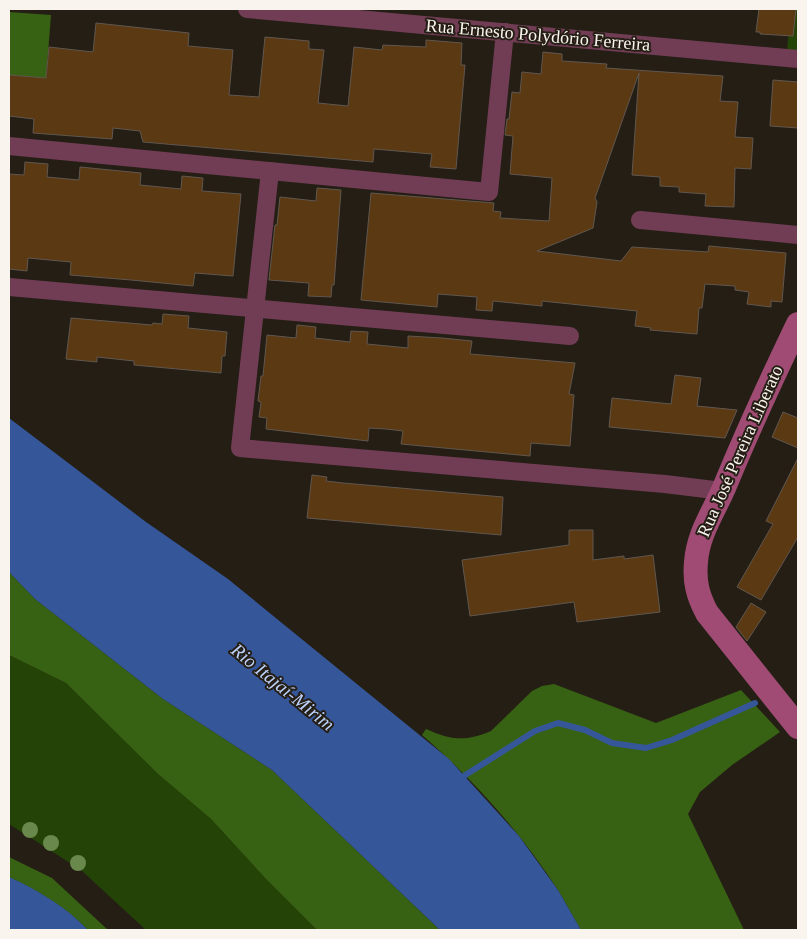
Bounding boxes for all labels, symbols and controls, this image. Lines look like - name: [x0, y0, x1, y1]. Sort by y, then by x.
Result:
- street label: Rua Ernesto Polydório Ferreira: [425, 15, 651, 55]
- street label: Rua José Pereira Liberato: [693, 362, 787, 540]
- water label: Rio Itajaí-Mirim: [227, 639, 339, 735]

